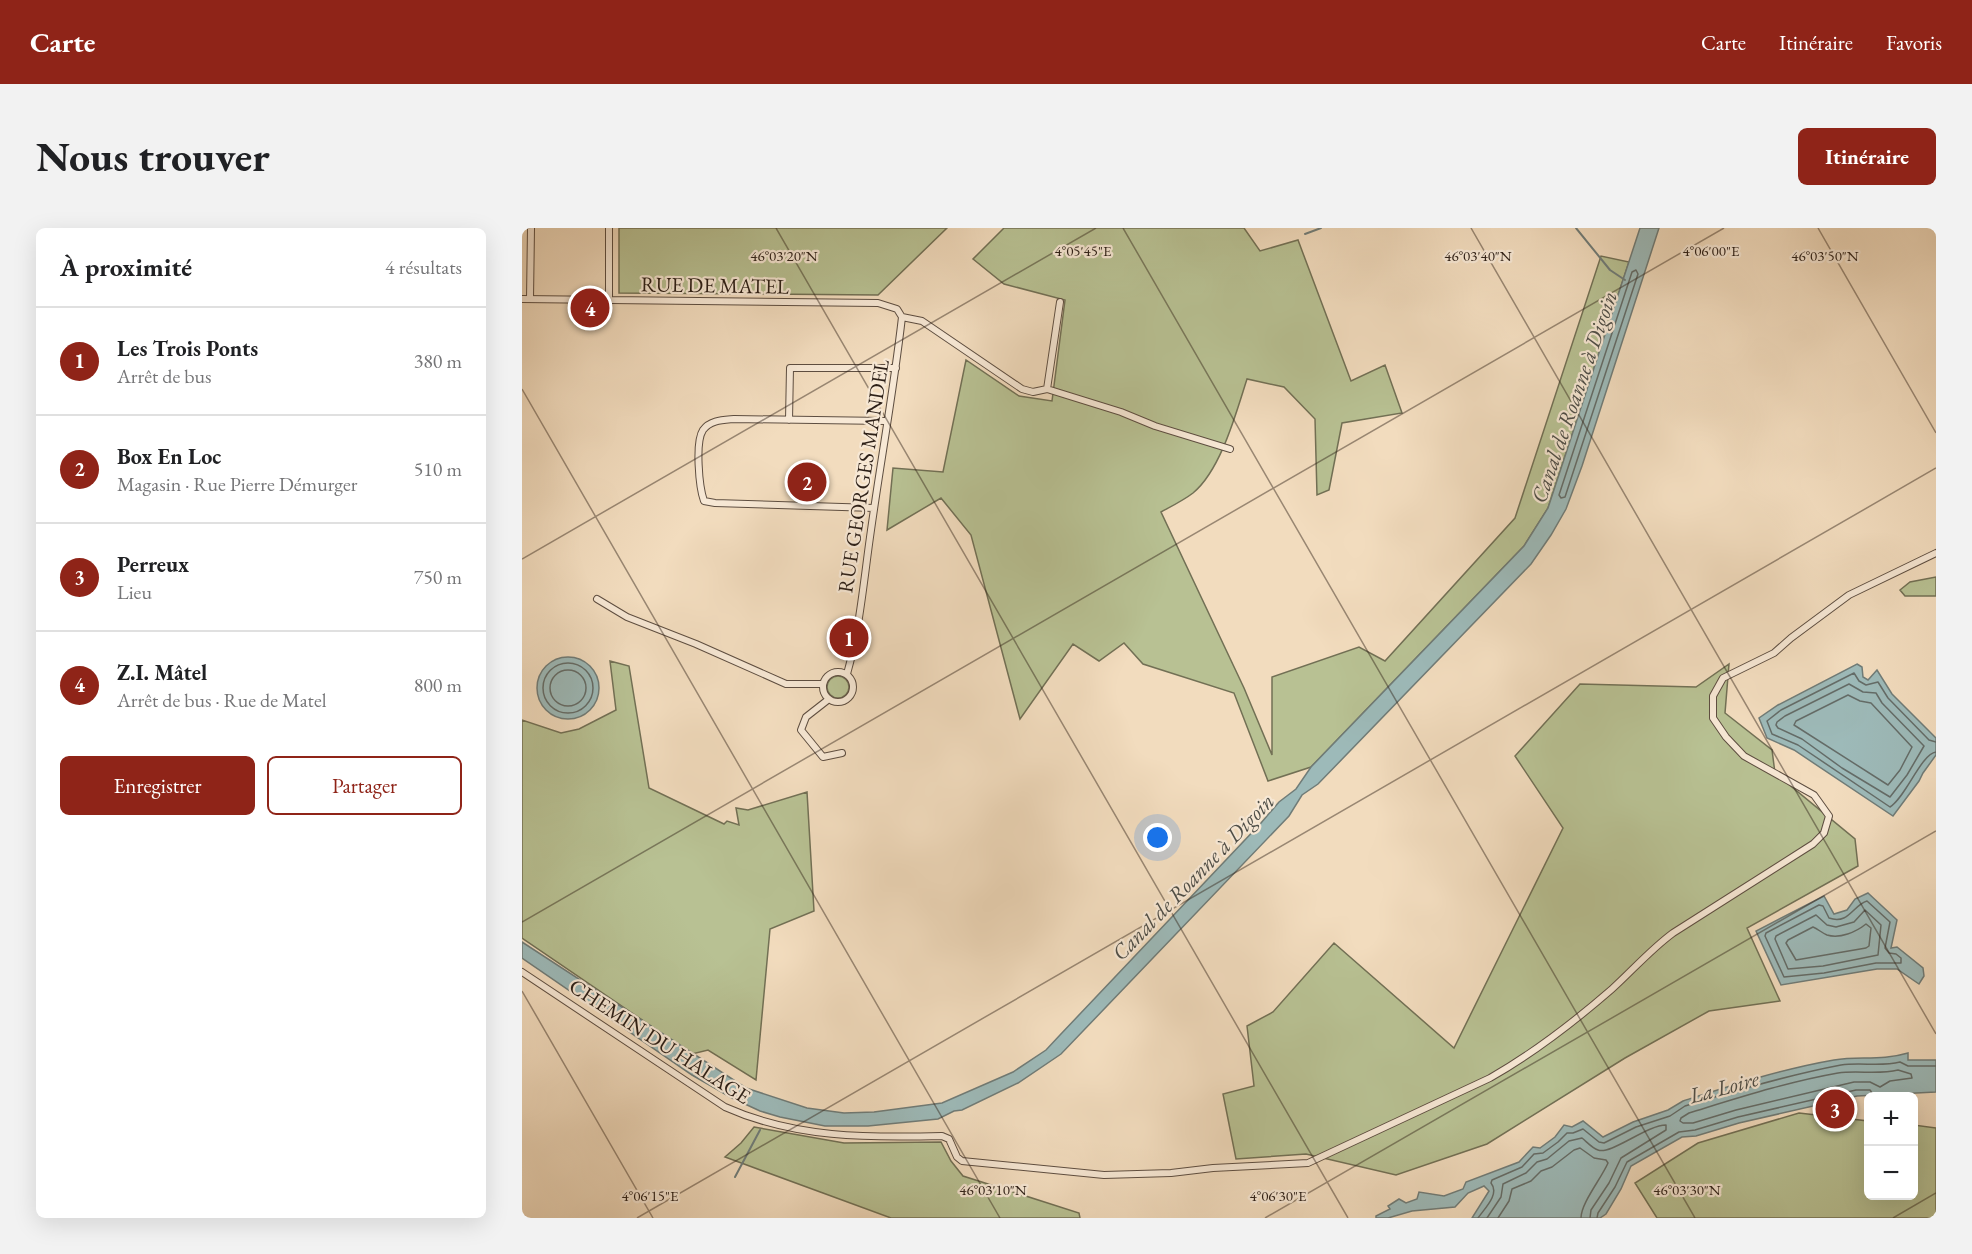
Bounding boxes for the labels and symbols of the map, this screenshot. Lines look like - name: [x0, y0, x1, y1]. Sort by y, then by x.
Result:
- text: 4°05'45"E: [1055, 241, 1112, 260]
- text: 4°06'00"E: [1683, 241, 1740, 260]
- text: 46°03'20"N: [750, 246, 818, 265]
- text: 46°03'40"N: [1444, 246, 1512, 265]
- text: 46°03'50"N: [1791, 246, 1859, 265]
- street label: RUE DE MATEL: [641, 270, 790, 300]
- pin: 4: [570, 286, 610, 331]
- water label: Canal de Roanne à Digoin: [1524, 287, 1624, 507]
- street label: RUE GEORGES MANDEL: [831, 357, 895, 595]
- pin: 2: [788, 460, 826, 504]
- pin: 1: [830, 616, 868, 660]
- water label: Canal de Roanne à Digoin: [1105, 787, 1281, 967]
- your location: [1143, 823, 1172, 852]
- street label: CHEMIN DU HALAGE: [564, 972, 756, 1110]
- water label: La Loire: [1685, 1064, 1763, 1110]
- pin: 3: [1816, 1086, 1854, 1132]
- text: 46°03'10"N: [959, 1180, 1027, 1199]
- text: 46°03'30"N: [1653, 1180, 1721, 1199]
- text: 4°06'15"E: [622, 1186, 679, 1205]
- text: 4°06'30"E: [1250, 1186, 1307, 1205]

